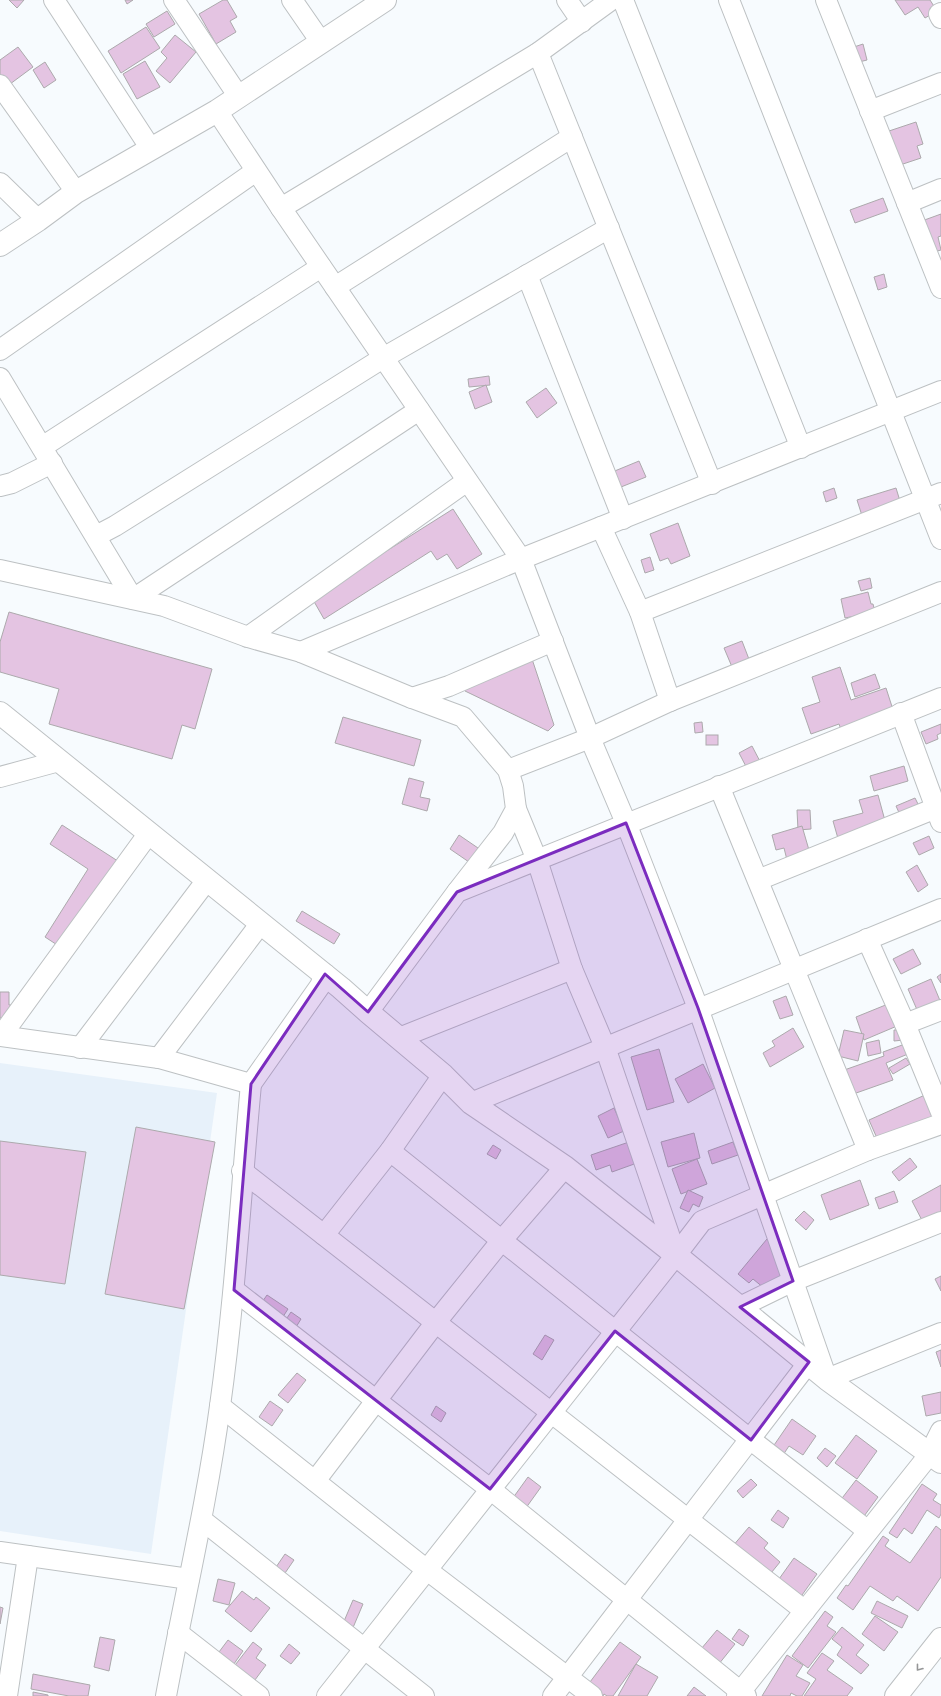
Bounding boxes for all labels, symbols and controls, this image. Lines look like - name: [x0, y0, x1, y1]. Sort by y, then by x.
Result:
- one-way arrow: [916, 1663, 923, 1670]

